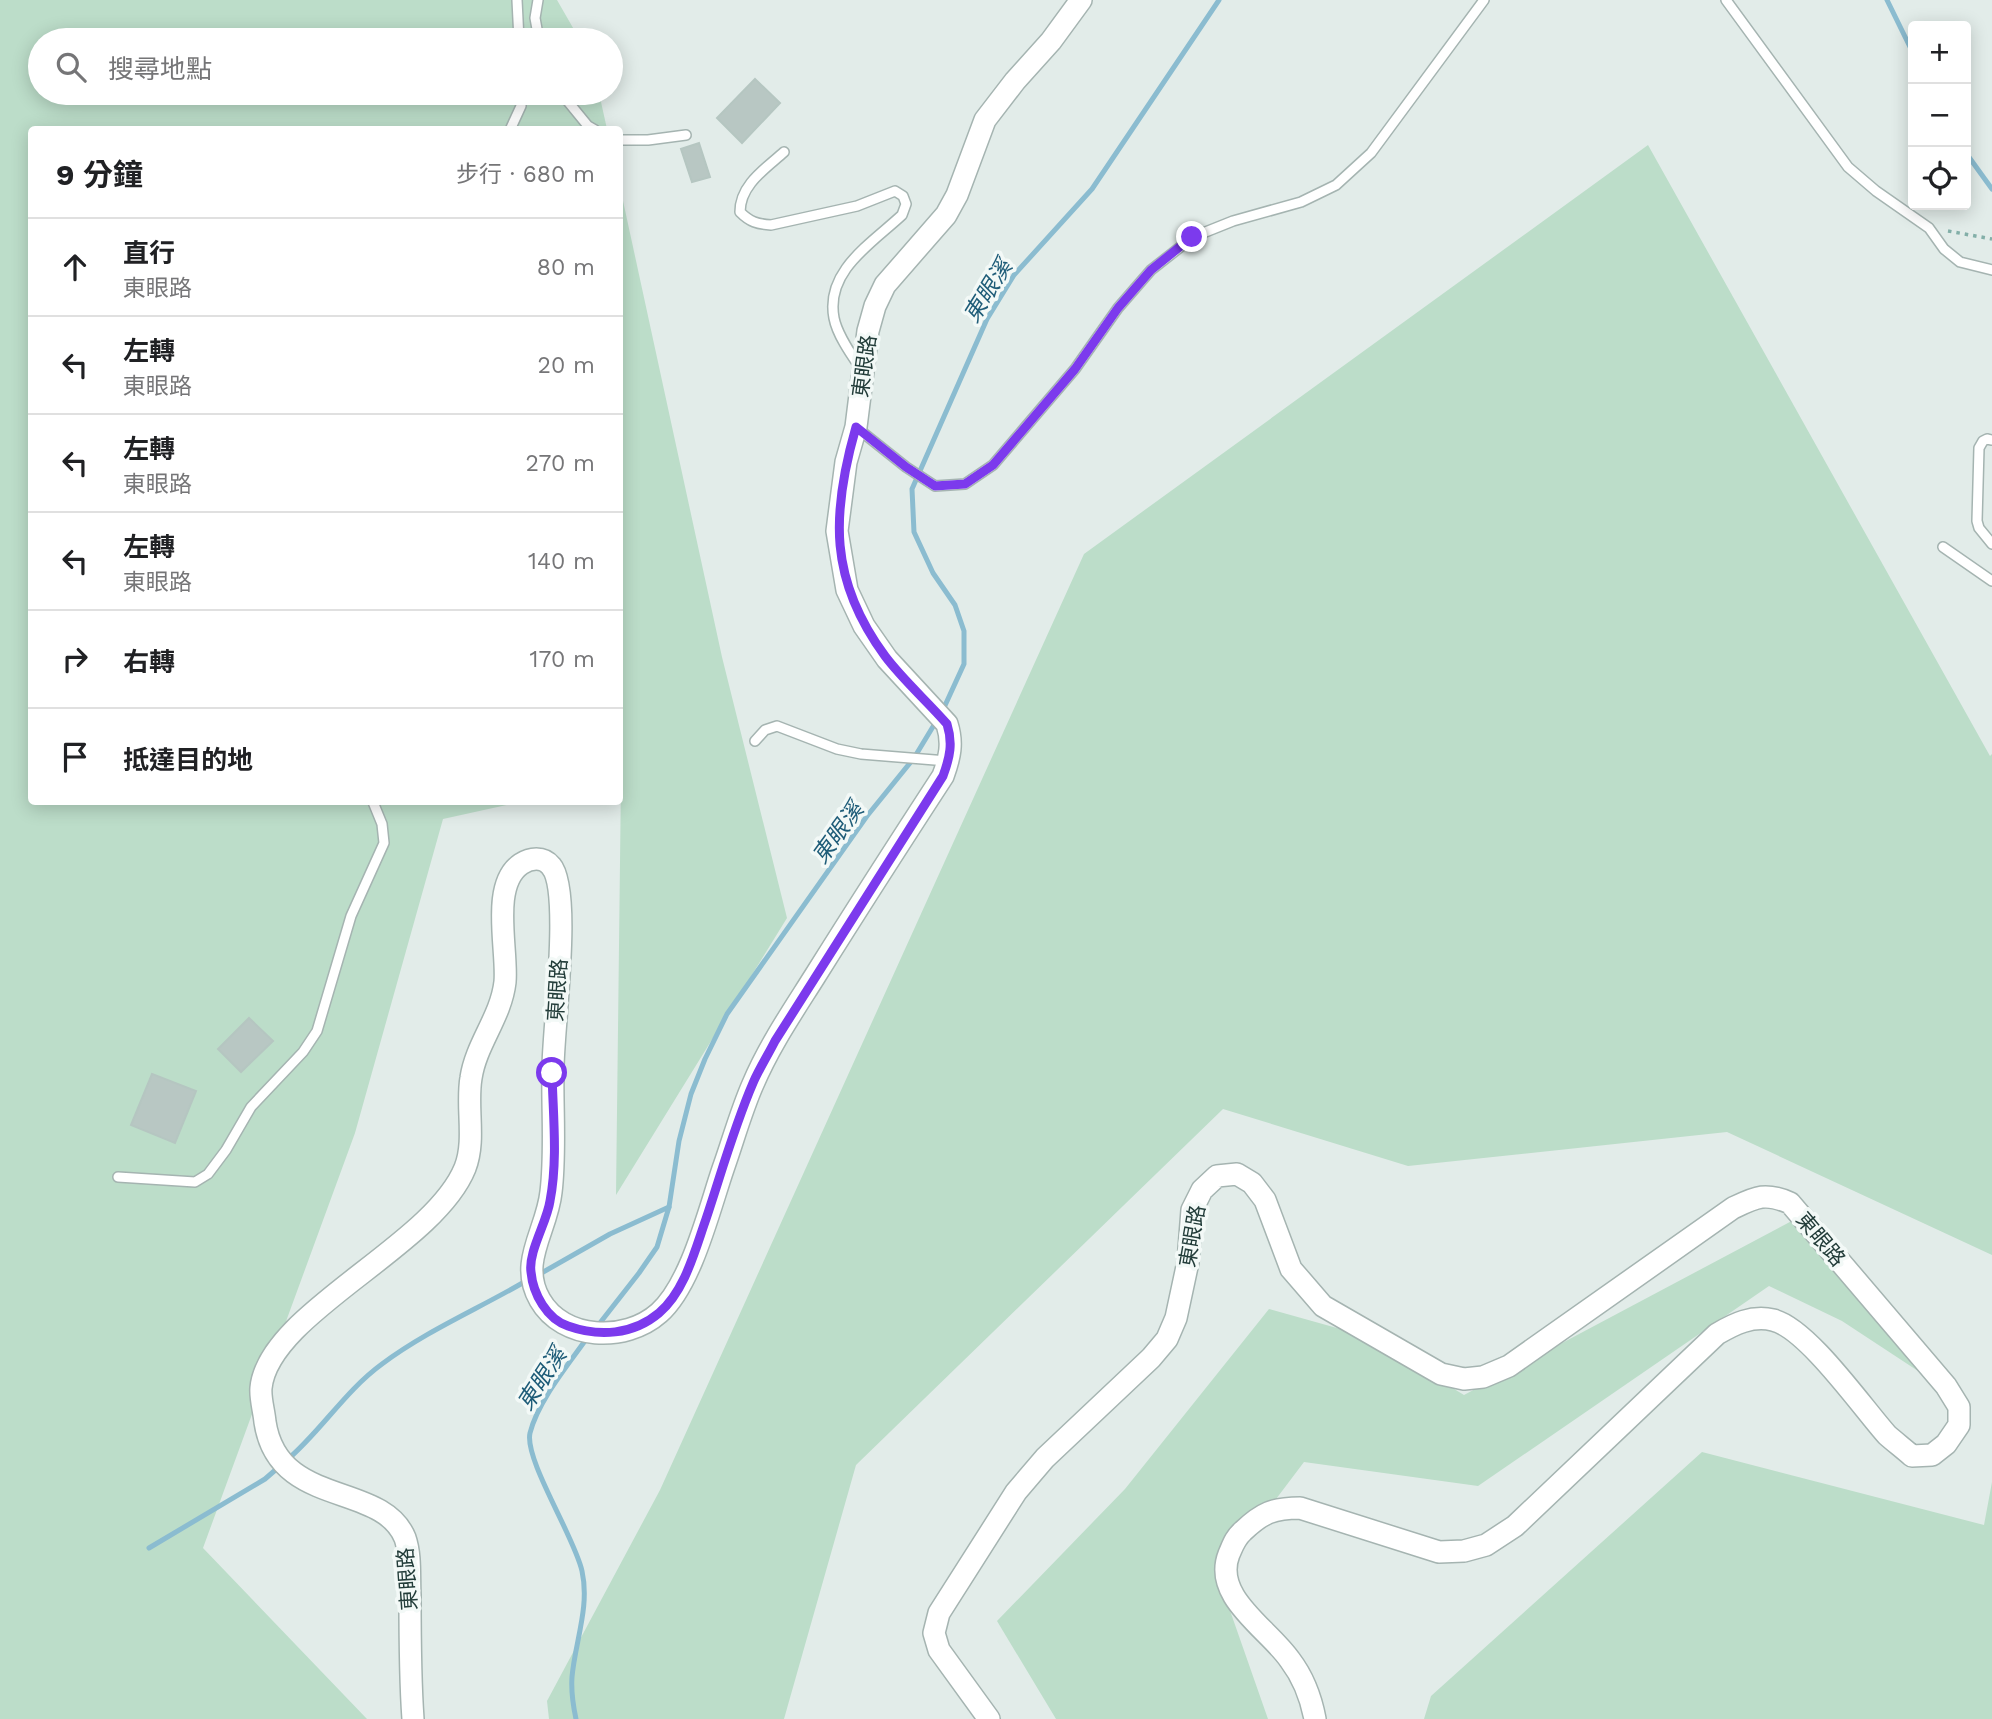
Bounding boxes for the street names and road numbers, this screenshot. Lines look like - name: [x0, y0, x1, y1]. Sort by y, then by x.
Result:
- street label: 東眼路: [847, 333, 881, 399]
- street label: 東眼路: [542, 958, 572, 1022]
- street label: 東眼路: [1174, 1203, 1210, 1269]
- street label: 東眼路: [1791, 1207, 1851, 1271]
- street label: 東眼路: [392, 1547, 422, 1611]

